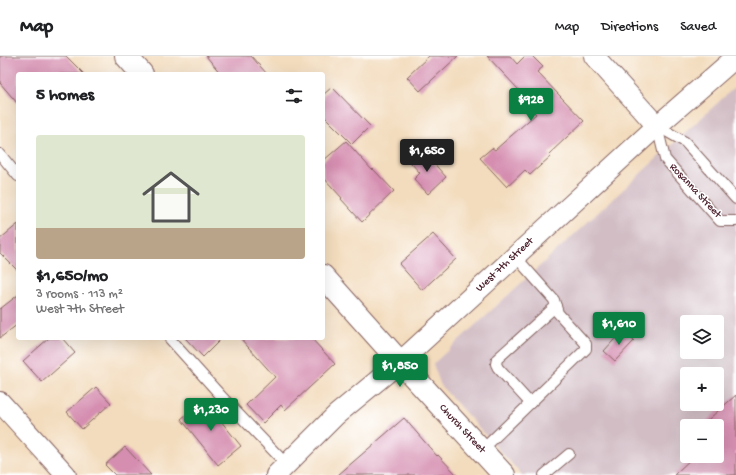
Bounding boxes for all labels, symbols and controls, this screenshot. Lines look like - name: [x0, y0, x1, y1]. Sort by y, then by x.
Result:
- text: Map: [20, 16, 53, 39]
- text: Map: [555, 19, 579, 36]
- text: Directions: [601, 19, 658, 36]
- text: Saved: [680, 19, 716, 36]
- icon: filters: [283, 85, 305, 107]
- text: 5 homes: [36, 86, 94, 106]
- pin: $928: [507, 88, 555, 122]
- text: $928: [518, 93, 544, 108]
- pin: $1,650: [394, 139, 460, 173]
- text: $1,650: [409, 144, 445, 159]
- icon: home: [135, 161, 207, 233]
- street label: Rosanna Street: [667, 161, 724, 222]
- street label: West 7th Street: [474, 234, 537, 295]
- text: $1,650/mo: [36, 267, 108, 287]
- text: 3 rooms · 113 m²: [36, 287, 123, 302]
- text: West 7th Street: [36, 302, 124, 317]
- pin: $1,610: [586, 312, 652, 346]
- map controls: [680, 315, 724, 463]
- button: layers: [680, 315, 724, 359]
- text: $1,610: [602, 317, 636, 332]
- pin: $1,850: [367, 354, 433, 388]
- text: $1,850: [382, 359, 418, 374]
- button: +: [680, 367, 724, 411]
- pin: $1,230: [178, 398, 244, 432]
- street label: Church Street: [436, 402, 489, 457]
- text: $1,230: [193, 403, 229, 418]
- button: −: [680, 419, 724, 463]

